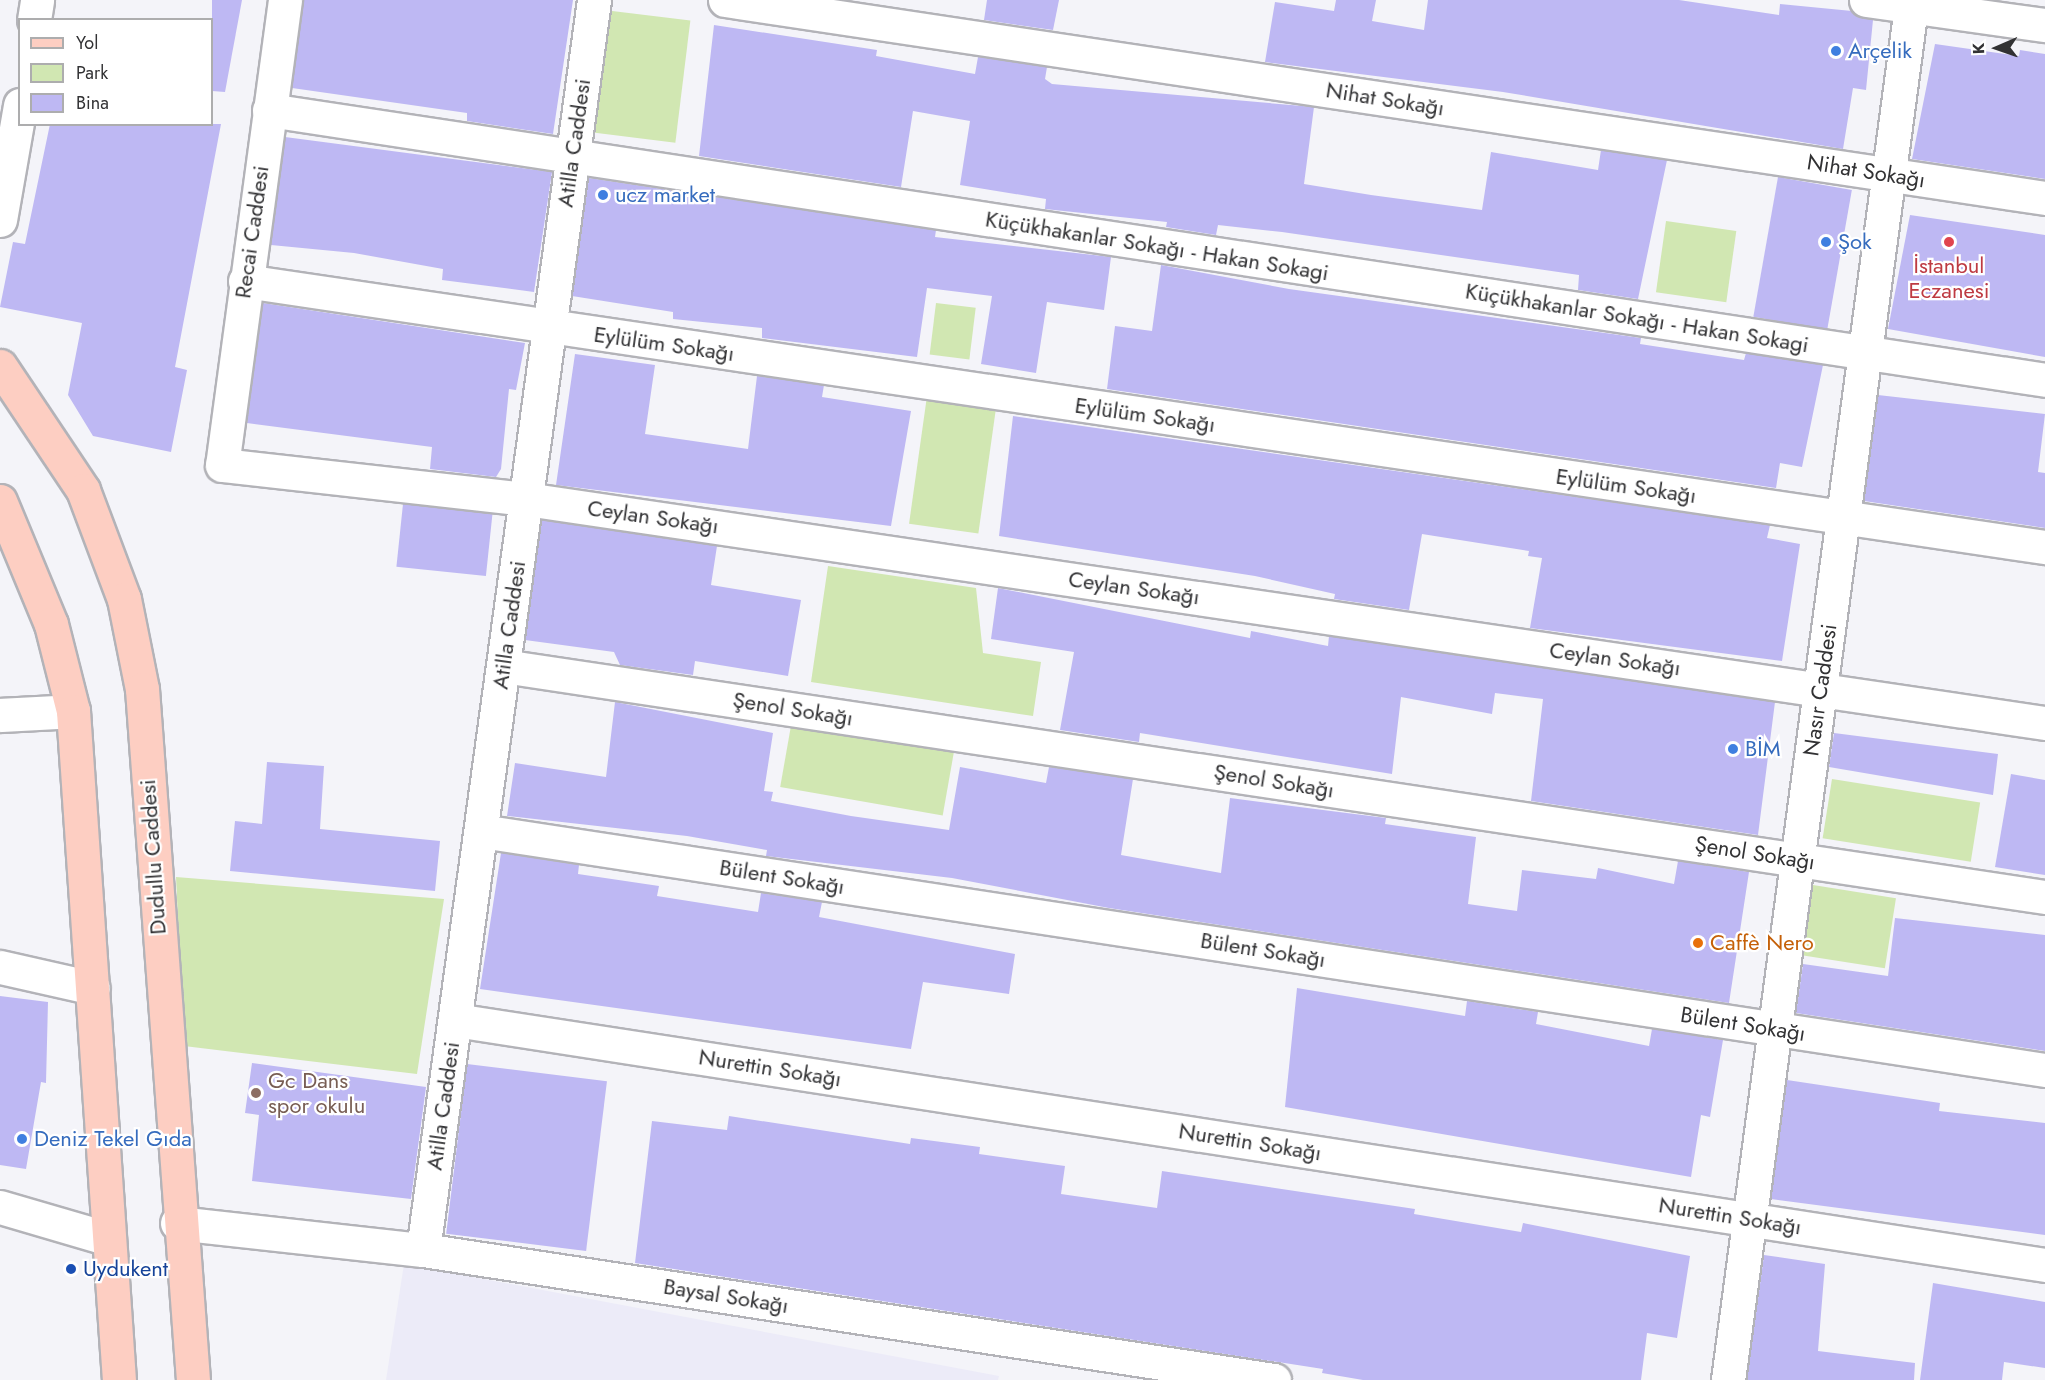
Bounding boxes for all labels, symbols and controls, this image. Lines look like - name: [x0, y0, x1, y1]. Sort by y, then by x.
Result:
- legend: [18, 18, 213, 126]
- north arrow: [1967, 18, 2027, 78]
- text: Yol: [76, 30, 98, 56]
- place label: Arçelik: [1848, 38, 1912, 64]
- text: K: [1967, 43, 1990, 55]
- marker: Arçelik: [1829, 44, 1843, 58]
- text: Park: [76, 60, 108, 86]
- street label: Atilla Caddesi: [552, 77, 596, 209]
- street label: Nihat Sokağı: [1324, 77, 1446, 121]
- text: Bina: [76, 90, 109, 116]
- street label: Nihat Sokağı: [1805, 149, 1927, 193]
- street label: Recai Caddesi: [230, 164, 274, 300]
- place label: ucz market: [615, 182, 715, 208]
- marker: ucz market: [596, 188, 610, 202]
- street label: Küçükhakanlar Sokağı - Hakan Sokagi: [983, 206, 1331, 286]
- place label: Şok: [1838, 229, 1872, 255]
- marker: Şok: [1819, 235, 1833, 249]
- marker: İstanbul Eczanesi: [1942, 235, 1956, 249]
- place label: İstanbul Eczanesi: [1909, 252, 1989, 304]
- street label: Küçükhakanlar Sokağı - Hakan Sokagi: [1463, 278, 1811, 358]
- street label: Eylülüm Sokağı: [592, 321, 736, 367]
- street label: Eylülüm Sokağı: [1073, 392, 1217, 438]
- street label: Eylülüm Sokağı: [1554, 463, 1698, 509]
- street label: Ceylan Sokağı: [586, 495, 720, 539]
- street label: Atilla Caddesi: [487, 559, 531, 691]
- street label: Ceylan Sokağı: [1067, 566, 1201, 610]
- street label: Nasır Caddesi: [1798, 622, 1842, 758]
- street label: Ceylan Sokağı: [1548, 637, 1682, 681]
- street label: Şenol Sokağı: [731, 686, 855, 732]
- place label: BİM: [1745, 736, 1780, 762]
- marker: BİM: [1726, 742, 1740, 756]
- street label: Şenol Sokağı: [1212, 758, 1336, 804]
- street label: Dudullu Caddesi: [134, 779, 172, 935]
- street label: Şenol Sokağı: [1693, 830, 1817, 876]
- street label: Bülent Sokağı: [718, 854, 846, 900]
- street label: Bülent Sokağı: [1199, 927, 1327, 973]
- place label: Caffè Nero: [1710, 930, 1814, 956]
- marker: Caffè Nero: [1691, 936, 1705, 950]
- street label: Bülent Sokağı: [1679, 1001, 1807, 1047]
- street label: Atilla Caddesi: [421, 1040, 465, 1172]
- street label: Nurettin Sokağı: [697, 1044, 843, 1092]
- place label: Gc Dans spor okulu: [268, 1067, 365, 1118]
- marker: Gc Dans spor okulu: [249, 1086, 263, 1100]
- street label: Nurettin Sokağı: [1177, 1118, 1323, 1166]
- place label: Deniz Tekel Gıda: [34, 1126, 192, 1152]
- marker: Deniz Tekel Gıda: [15, 1132, 29, 1146]
- street label: Nurettin Sokağı: [1657, 1192, 1803, 1240]
- place label: Uydukent: [83, 1256, 168, 1282]
- marker: Uydukent: [64, 1262, 78, 1276]
- street label: Baysal Sokağı: [662, 1273, 790, 1319]

